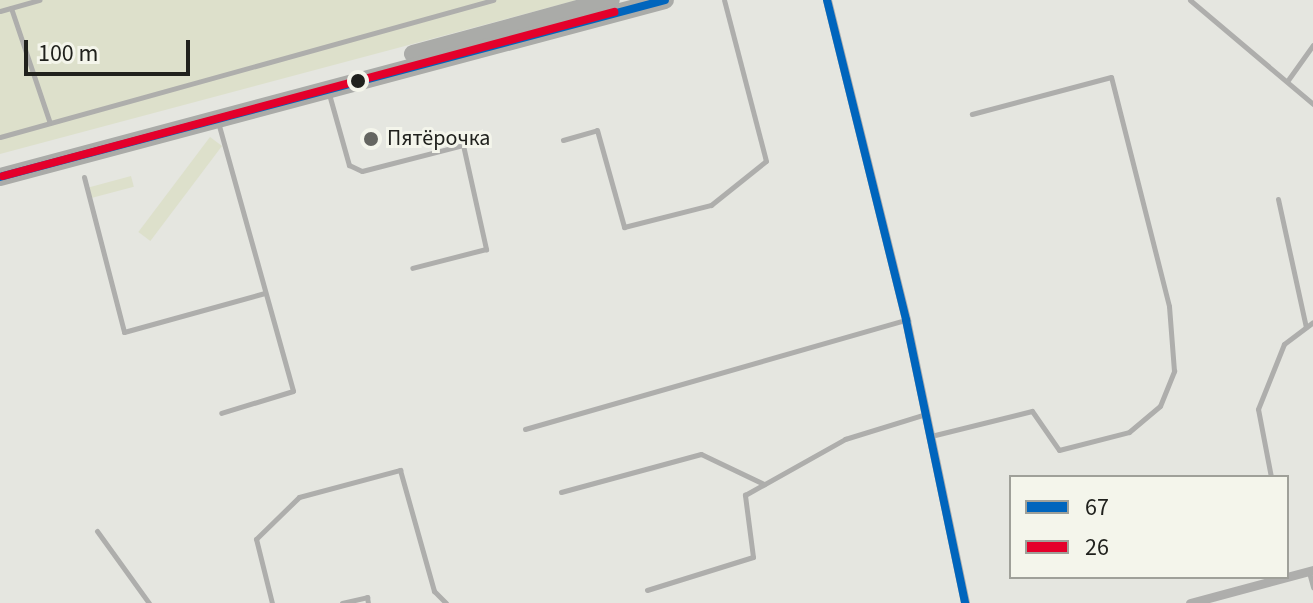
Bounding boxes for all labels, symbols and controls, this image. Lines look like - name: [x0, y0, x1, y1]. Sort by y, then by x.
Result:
- scale bar: [28, 24, 194, 74]
- text: 100 m: [38, 36, 98, 71]
- unlabelled marker: [350, 73, 366, 89]
- place label: Пятёрочка: [387, 126, 490, 152]
- marker: Пятёрочка: [362, 130, 380, 148]
- legend: [1009, 475, 1289, 579]
- text: 67: [1085, 490, 1109, 525]
- text: 26: [1085, 530, 1109, 565]

